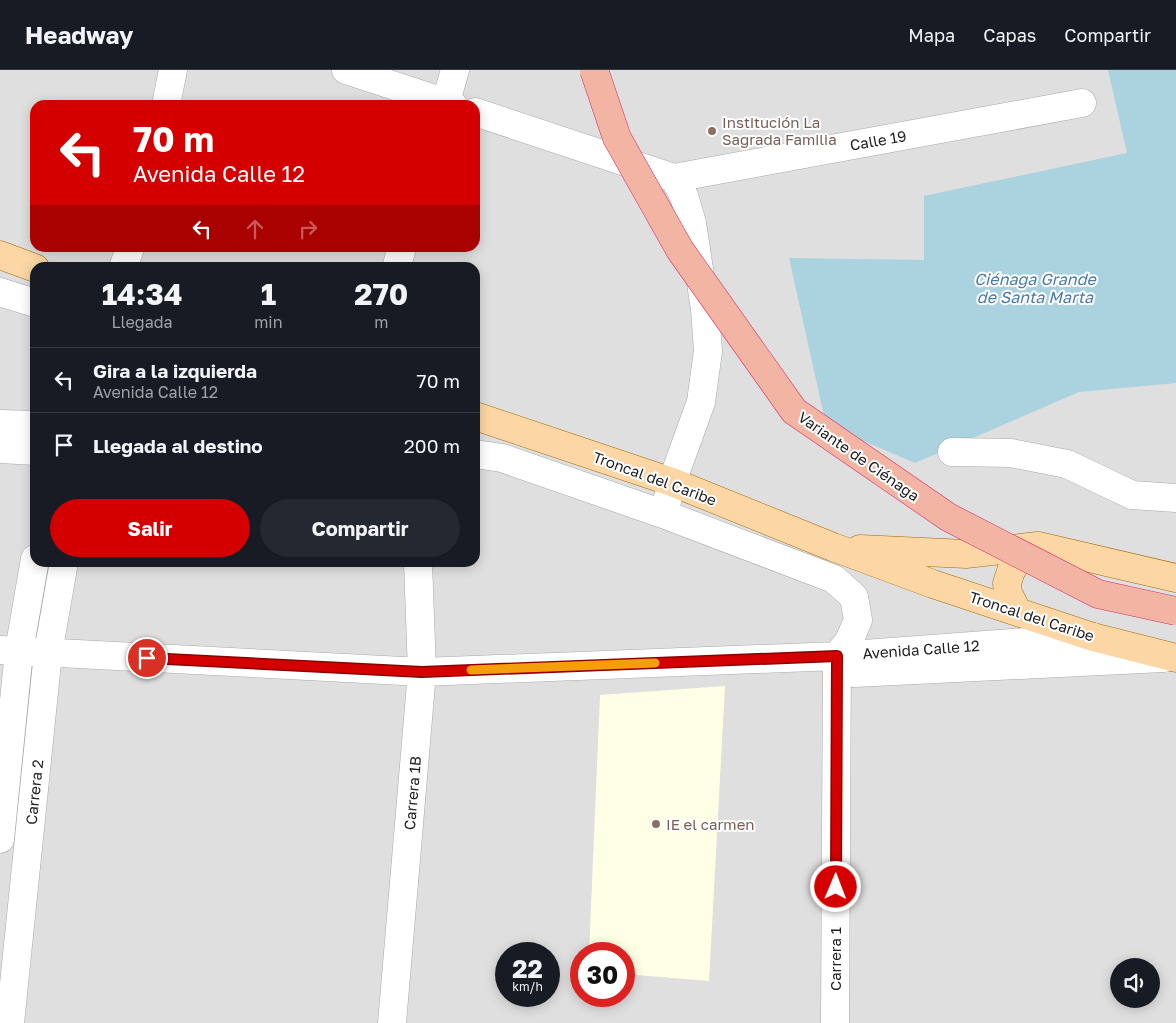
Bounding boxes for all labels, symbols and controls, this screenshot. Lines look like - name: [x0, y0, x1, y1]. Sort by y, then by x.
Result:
- text: Headway: [25, 20, 133, 49]
- text: Mapa: [908, 24, 955, 46]
- text: Capas: [983, 24, 1036, 46]
- text: Compartir: [1064, 24, 1151, 46]
- place label: Institución La Sagrada Familia: [722, 113, 837, 148]
- text: 70 m: [133, 118, 214, 160]
- icon: left: [50, 120, 115, 185]
- marker: Institución La Sagrada Familia: [706, 125, 718, 137]
- street label: Calle 19: [848, 126, 908, 154]
- text: Avenida Calle 12: [133, 160, 305, 187]
- icon: left: [188, 215, 216, 243]
- icon: ahead: [241, 215, 269, 243]
- icon: right: [294, 215, 322, 243]
- water label: Ciénaga Grande de Santa Marta: [974, 269, 1097, 307]
- text: 14:34: [102, 276, 183, 312]
- text: 1: [261, 276, 276, 312]
- text: 270: [354, 276, 408, 312]
- text: Llegada: [112, 312, 173, 332]
- text: min: [254, 312, 283, 332]
- text: m: [374, 312, 388, 332]
- text: Gira a la izquierda: [93, 359, 257, 382]
- icon: left: [50, 366, 78, 394]
- text: 70 m: [417, 369, 460, 392]
- text: Avenida Calle 12: [93, 382, 218, 402]
- street label: Variante de Ciénaga: [795, 407, 923, 505]
- icon: arrive: [50, 431, 78, 459]
- text: Llegada al destino: [93, 434, 263, 457]
- text: 200 m: [404, 434, 460, 457]
- street label: Troncal del Caribe: [591, 447, 719, 509]
- button: Salir: [50, 499, 250, 557]
- button: Compartir: [260, 499, 460, 557]
- street label: Troncal del Caribe: [967, 587, 1097, 645]
- street label: Avenida Calle 12: [862, 636, 980, 662]
- pin: [126, 637, 168, 679]
- icon: arrive: [133, 644, 161, 672]
- street label: Carrera 1B: [400, 755, 424, 831]
- street label: Carrera 2: [22, 758, 46, 826]
- place label: IE el carmen: [666, 815, 755, 833]
- marker: IE el carmen: [650, 818, 662, 830]
- position arrow: [809, 860, 861, 912]
- street label: Carrera 1: [826, 927, 844, 991]
- speed limit sign: 30: [570, 942, 635, 1007]
- text: 22: [512, 953, 543, 984]
- map controls: [1110, 958, 1160, 1008]
- button: sound: [1110, 958, 1160, 1008]
- text: km/h: [512, 979, 543, 994]

